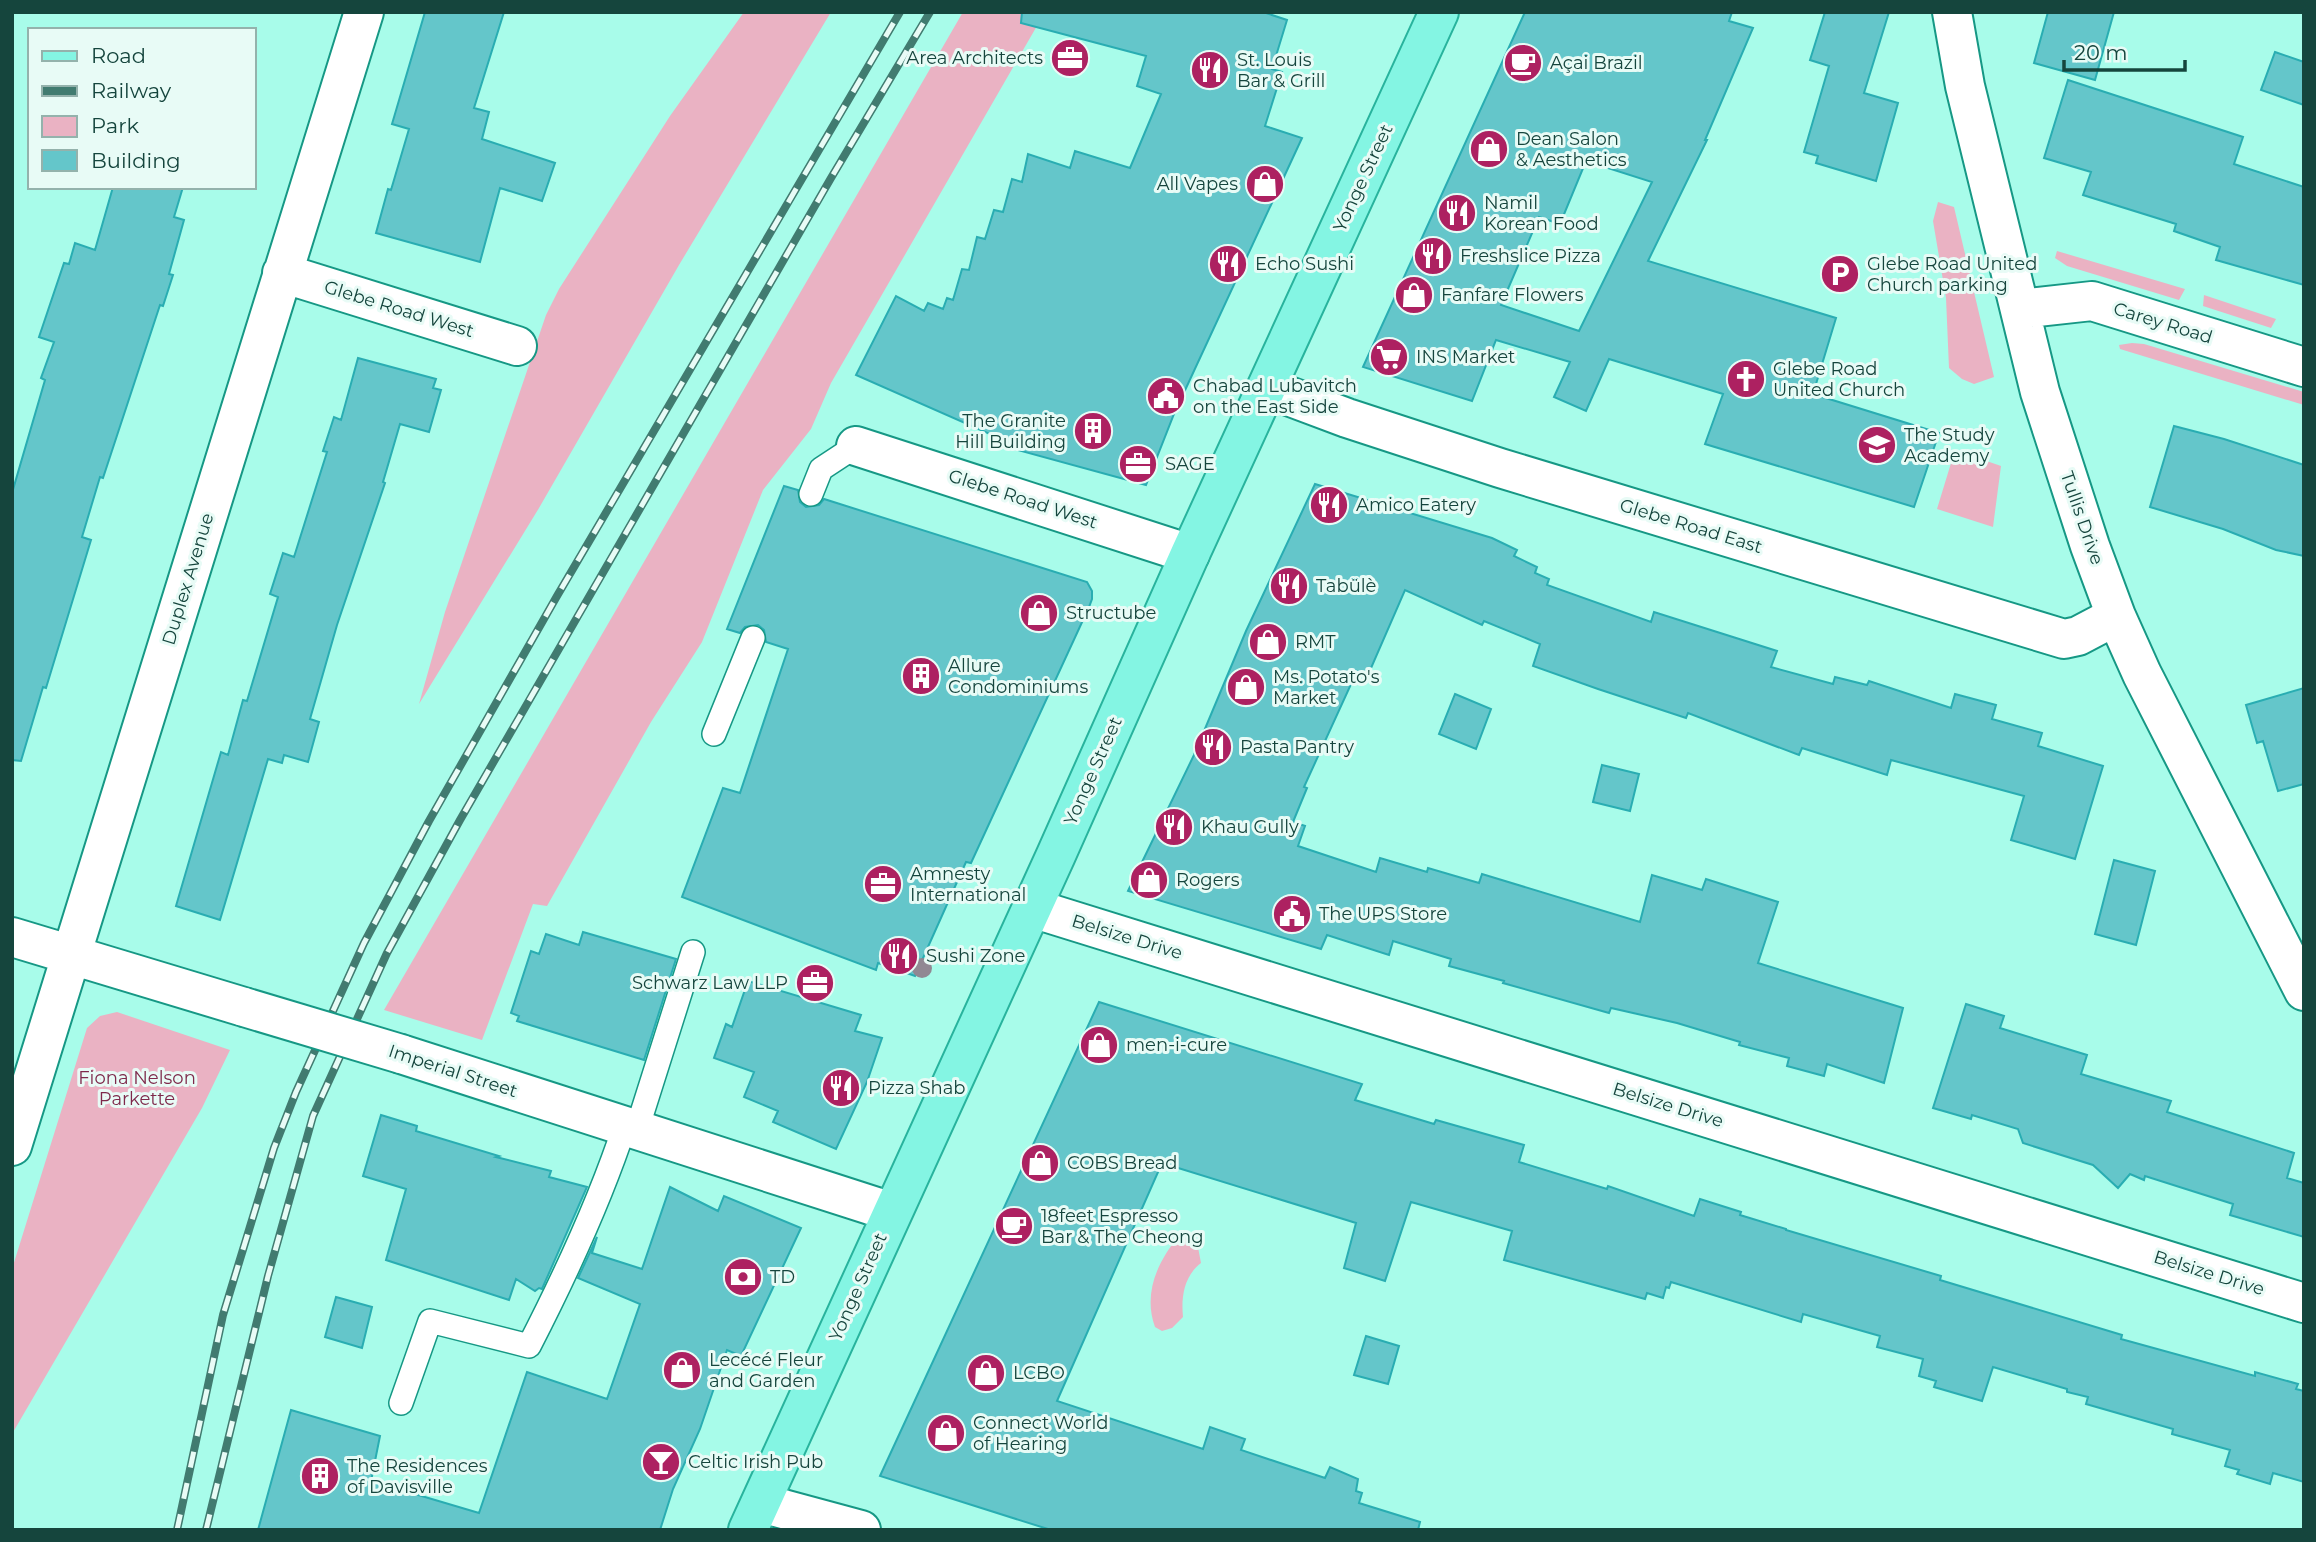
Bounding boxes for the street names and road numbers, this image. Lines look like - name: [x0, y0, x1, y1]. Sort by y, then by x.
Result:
- street label: Yonge Street: [1328, 121, 1398, 235]
- street label: Glebe Road West: [322, 276, 476, 342]
- street label: Carey Road: [2111, 297, 2215, 349]
- street label: Glebe Road West: [946, 465, 1100, 533]
- street label: Tullis Drive: [2056, 468, 2108, 568]
- street label: Glebe Road East: [1617, 494, 1765, 558]
- street label: Duplex Avenue: [157, 510, 219, 648]
- street label: Yonge Street: [1059, 713, 1127, 829]
- street label: Belsize Drive: [1069, 910, 1185, 964]
- street label: Imperial Street: [386, 1040, 520, 1102]
- street label: Belsize Drive: [1610, 1078, 1726, 1132]
- street label: Yonge Street: [824, 1229, 892, 1345]
- street label: Belsize Drive: [2151, 1246, 2267, 1300]

